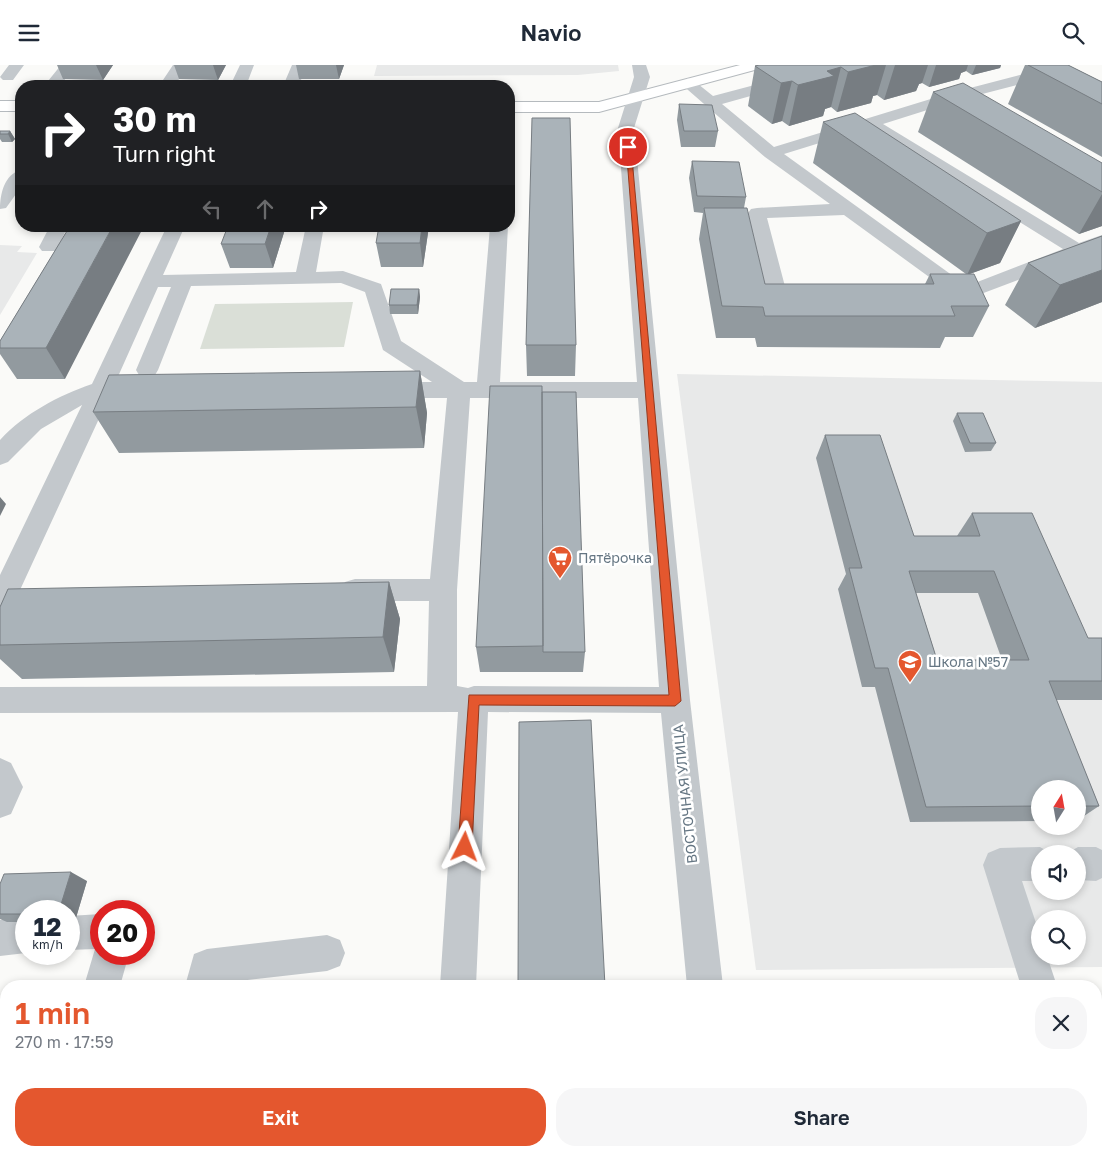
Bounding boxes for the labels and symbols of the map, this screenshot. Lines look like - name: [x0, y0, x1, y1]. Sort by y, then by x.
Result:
- pin: [607, 126, 649, 168]
- supermarket icon: Пятёрочка: [547, 545, 573, 579]
- place label: Пятёрочка: [578, 549, 652, 566]
- school or university icon: Школа №57: [897, 649, 923, 683]
- place label: Школа №57: [928, 653, 1008, 670]
- street label: ВОСТОЧНАЯ УЛИЦА: [669, 723, 700, 864]
- north arrow: [1031, 780, 1086, 835]
- position arrow: [438, 820, 490, 872]
- speed limit sign: 20: [90, 900, 155, 965]

